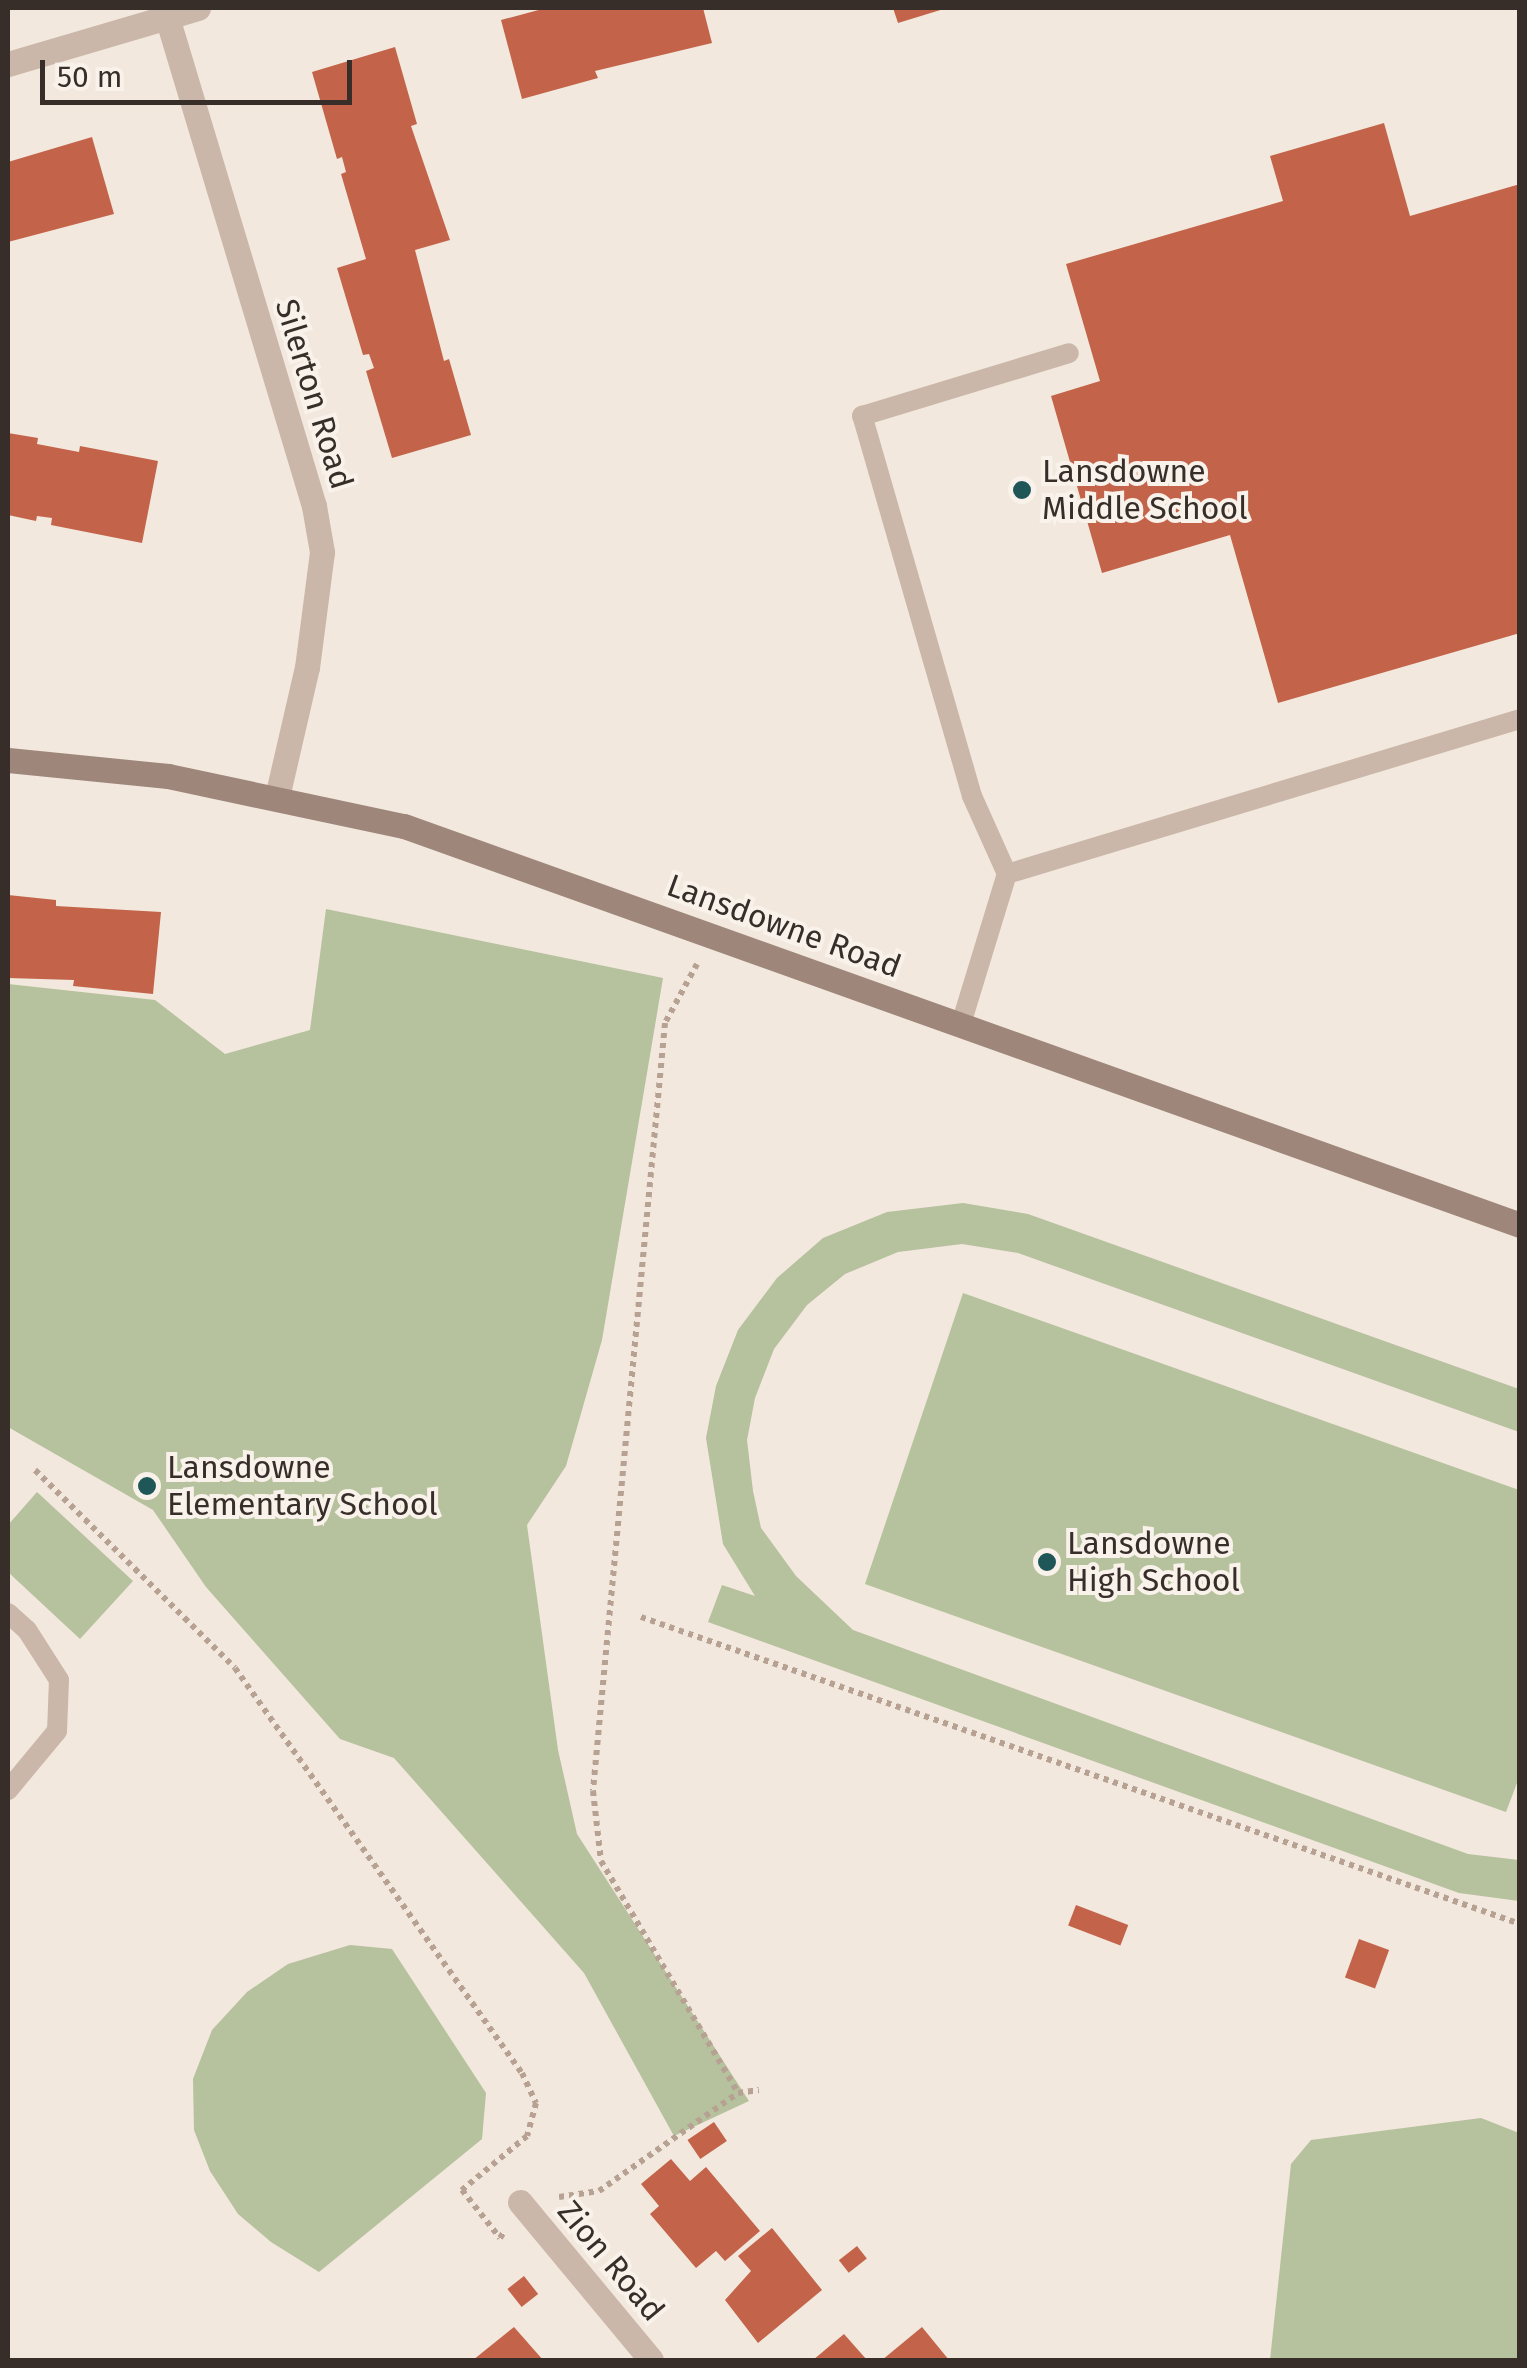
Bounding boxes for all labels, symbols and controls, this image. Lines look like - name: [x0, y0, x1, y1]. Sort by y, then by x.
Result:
- scale bar: [45, 40, 358, 102]
- text: 50 m: [57, 59, 122, 95]
- street label: Silerton Road: [267, 295, 361, 493]
- place label: Lansdowne Middle School: [1042, 453, 1248, 528]
- marker: Lansdowne Middle School: [1011, 479, 1033, 501]
- street label: Lansdowne Road: [662, 866, 906, 986]
- place label: Lansdowne Elementary School: [167, 1449, 438, 1524]
- marker: Lansdowne Elementary School: [136, 1475, 158, 1497]
- place label: Lansdowne High School: [1067, 1525, 1240, 1600]
- marker: Lansdowne High School: [1036, 1551, 1058, 1573]
- street label: Zion Road: [550, 2193, 672, 2329]

